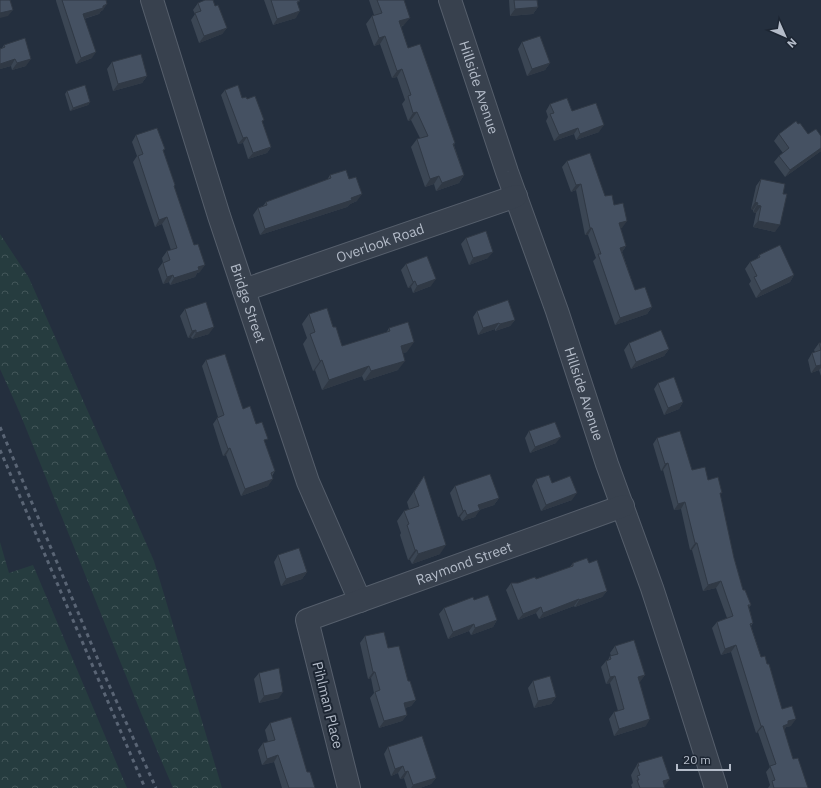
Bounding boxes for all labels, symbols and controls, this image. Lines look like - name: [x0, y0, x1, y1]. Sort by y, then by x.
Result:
- north arrow: [765, 16, 805, 56]
- text: N: [784, 35, 800, 51]
- street label: Hillside Avenue: [455, 38, 503, 137]
- street label: Overlook Road: [334, 219, 426, 266]
- street label: Bridge Street: [226, 261, 270, 345]
- street label: Hillside Avenue: [560, 345, 608, 443]
- street label: Raymond Street: [413, 538, 515, 589]
- street label: Pihlman Place: [308, 660, 348, 751]
- scale bar: [677, 746, 730, 772]
- text: 20 m: [683, 752, 711, 767]

